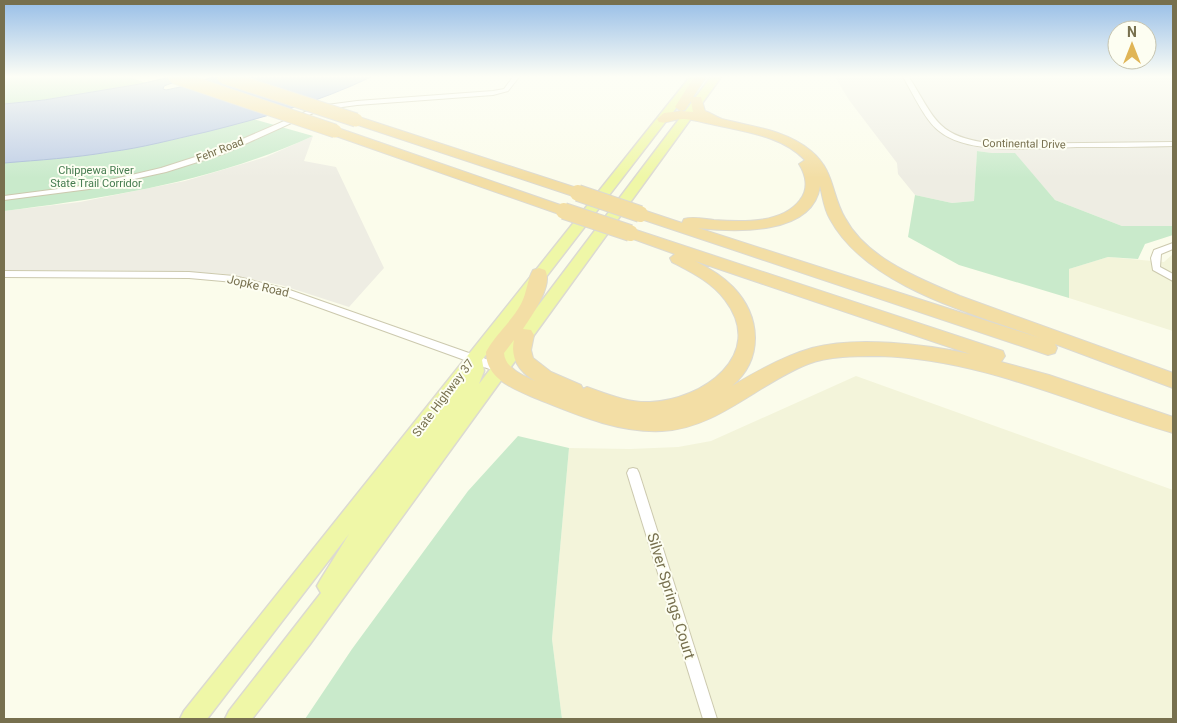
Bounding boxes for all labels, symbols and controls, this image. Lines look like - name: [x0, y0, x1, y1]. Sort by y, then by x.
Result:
- north arrow: [1107, 20, 1157, 70]
- text: N: [1127, 24, 1137, 40]
- street label: Fehr Road: [195, 135, 245, 165]
- street label: Continental Drive: [982, 137, 1066, 151]
- park label: Chippewa River State Trail Corridor: [50, 164, 142, 190]
- street label: Jopke Road: [226, 272, 290, 300]
- street label: State Highway 37: [409, 356, 477, 439]
- street label: Silver Springs Court: [643, 531, 699, 661]

